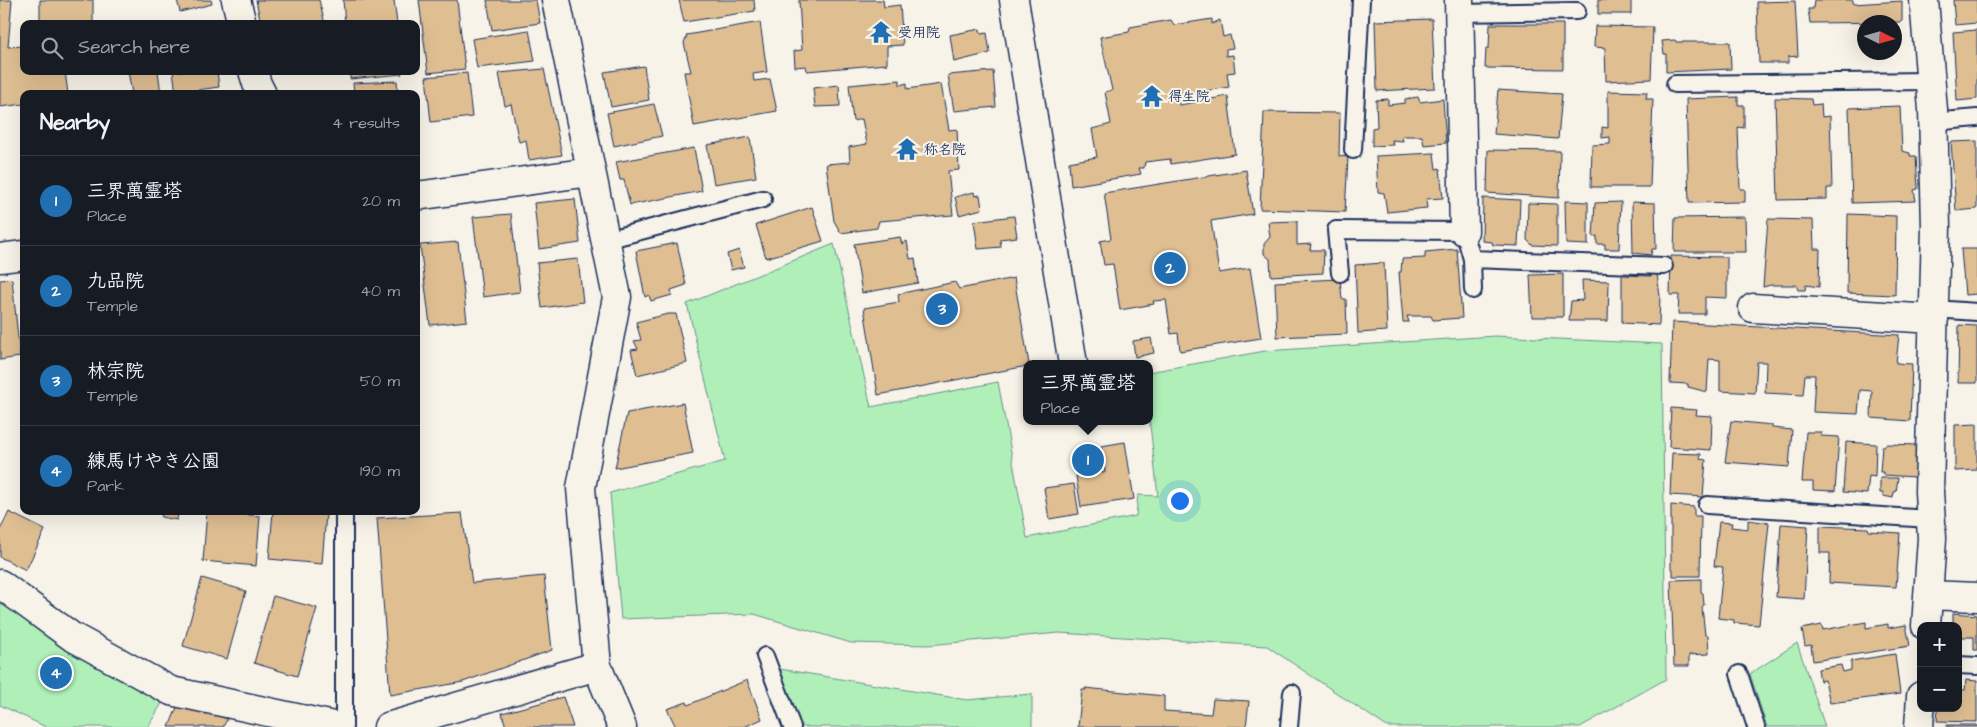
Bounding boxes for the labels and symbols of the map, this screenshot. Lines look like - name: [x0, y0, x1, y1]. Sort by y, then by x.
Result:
- north arrow: [1857, 15, 1902, 60]
- temple icon: 受用院: [868, 19, 894, 45]
- place label: 受用院: [898, 23, 940, 43]
- temple icon: 得生院: [1139, 83, 1165, 109]
- place label: 得生院: [1168, 87, 1210, 107]
- temple icon: 称名院: [894, 136, 920, 162]
- place label: 称名院: [924, 140, 966, 160]
- pin: 2: [1154, 249, 1186, 287]
- pin: 3: [926, 290, 958, 328]
- pin: 1: [1072, 441, 1104, 479]
- your location: [1167, 488, 1193, 514]
- pin: 4: [40, 654, 72, 692]

